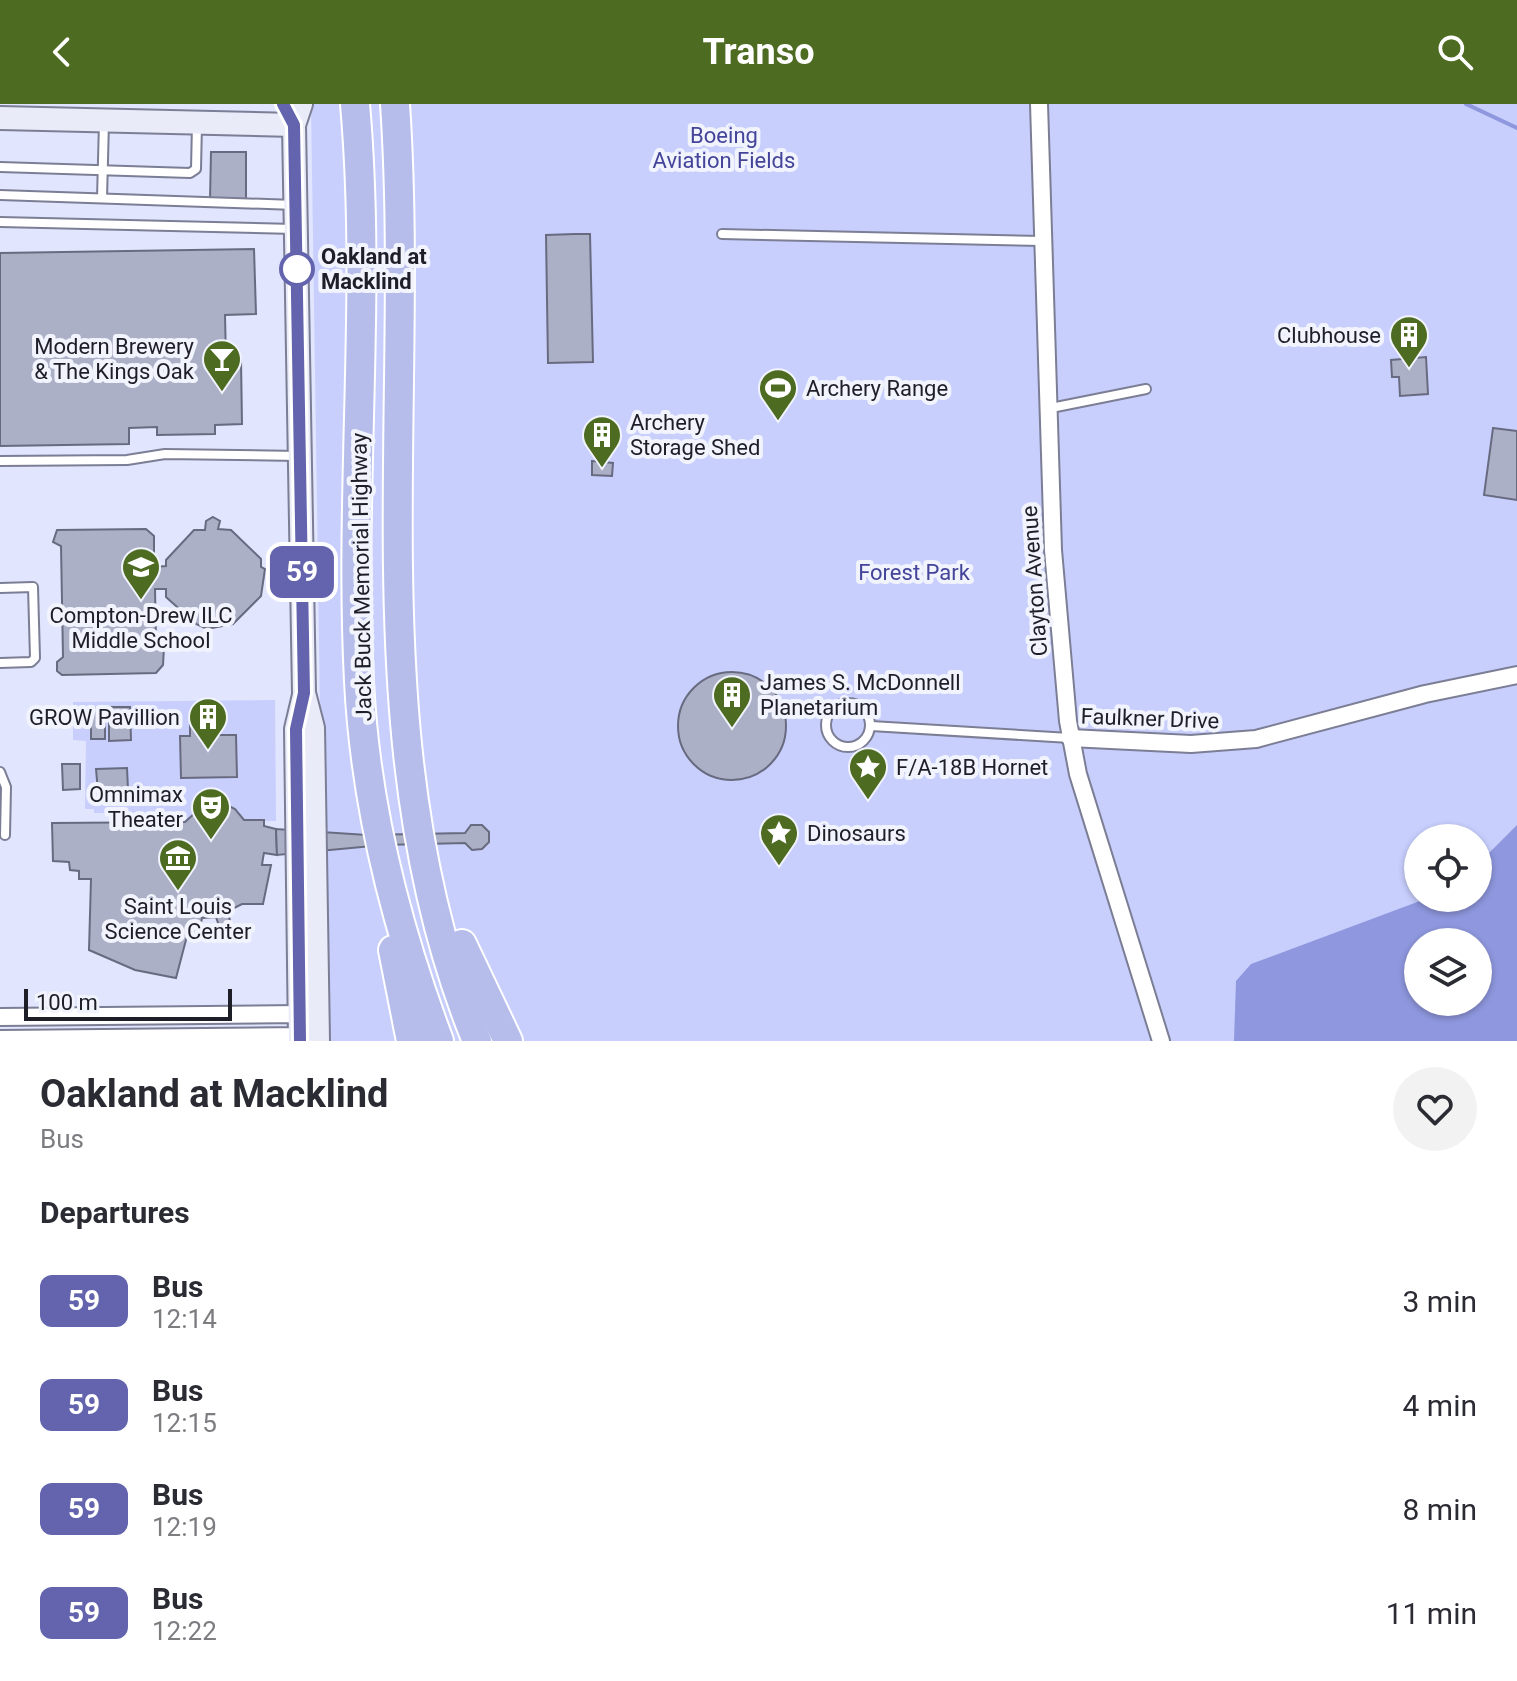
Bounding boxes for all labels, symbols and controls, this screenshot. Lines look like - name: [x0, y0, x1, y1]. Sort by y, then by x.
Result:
- icon: back: [40, 30, 84, 74]
- icon: search: [1433, 30, 1477, 74]
- text: Transo: [703, 31, 814, 73]
- park label: Boeing Aviation Fields: [653, 123, 795, 173]
- place label: Oakland at Macklind: [321, 244, 427, 294]
- marker: Oakland at Macklind: [280, 252, 314, 286]
- building icon: Clubhouse: [1388, 314, 1430, 369]
- place label: Clubhouse: [1277, 323, 1381, 348]
- place label: Modern Brewery & The Kings Oak: [34, 334, 195, 384]
- bar icon: Modern Brewery & The Kings Oak: [201, 338, 243, 393]
- sports icon: Archery Range: [757, 367, 799, 422]
- place label: Archery Range: [806, 376, 948, 401]
- place label: Archery Storage Shed: [630, 410, 760, 460]
- building icon: Archery Storage Shed: [581, 414, 623, 469]
- street label: Jack Buck Memorial Highway: [346, 432, 377, 722]
- street label: Clayton Avenue: [1017, 505, 1052, 657]
- school or university icon: Compton-Drew ILC Middle School: [120, 546, 162, 601]
- line badge: 59: [266, 546, 338, 598]
- text: 59: [286, 555, 318, 588]
- park label: Forest Park: [858, 560, 971, 585]
- place label: Compton-Drew ILC Middle School: [49, 603, 233, 653]
- place label: James S. McDonnell Planetarium: [760, 670, 961, 720]
- building icon: James S. McDonnell Planetarium: [711, 674, 753, 729]
- building icon: GROW Pavillion: [187, 696, 229, 751]
- street label: Faulkner Drive: [1080, 704, 1220, 733]
- place label: GROW Pavillion: [29, 705, 180, 730]
- place icon: F/A-18B Hornet: [847, 746, 889, 801]
- place label: F/A-18B Hornet: [896, 755, 1048, 780]
- place label: Omnimax Theater: [89, 782, 184, 832]
- theatre icon: Omnimax Theater: [190, 786, 232, 841]
- place icon: Dinosaurs: [758, 812, 800, 867]
- place label: Dinosaurs: [807, 821, 906, 846]
- map controls: [1404, 824, 1492, 1016]
- button: locate: [1404, 824, 1492, 912]
- museum icon: Saint Louis Science Center: [157, 837, 199, 892]
- place label: Saint Louis Science Center: [105, 894, 252, 944]
- button: layers: [1404, 928, 1492, 1016]
- scale bar: [24, 985, 232, 1021]
- text: 100 m: [36, 990, 98, 1015]
- button: heart: [1393, 1067, 1477, 1151]
- text: Oakland at Macklind: [40, 1072, 389, 1116]
- text: Bus: [40, 1124, 84, 1154]
- text: Departures: [40, 1195, 190, 1230]
- text: Bus: [152, 1269, 203, 1304]
- text: 59: [68, 1284, 100, 1317]
- text: 3 min: [1403, 1284, 1477, 1319]
- text: 12:14: [152, 1304, 217, 1334]
- text: Bus: [152, 1373, 203, 1408]
- text: 59: [68, 1388, 100, 1421]
- text: 4 min: [1403, 1388, 1477, 1423]
- text: 12:15: [152, 1408, 217, 1438]
- text: Bus: [152, 1477, 203, 1512]
- text: 59: [68, 1492, 100, 1525]
- text: 8 min: [1403, 1492, 1477, 1527]
- text: 12:19: [152, 1512, 217, 1542]
- text: Bus: [152, 1581, 203, 1616]
- text: 59: [68, 1596, 100, 1629]
- text: 11 min: [1386, 1596, 1477, 1631]
- text: 12:22: [152, 1616, 217, 1646]

